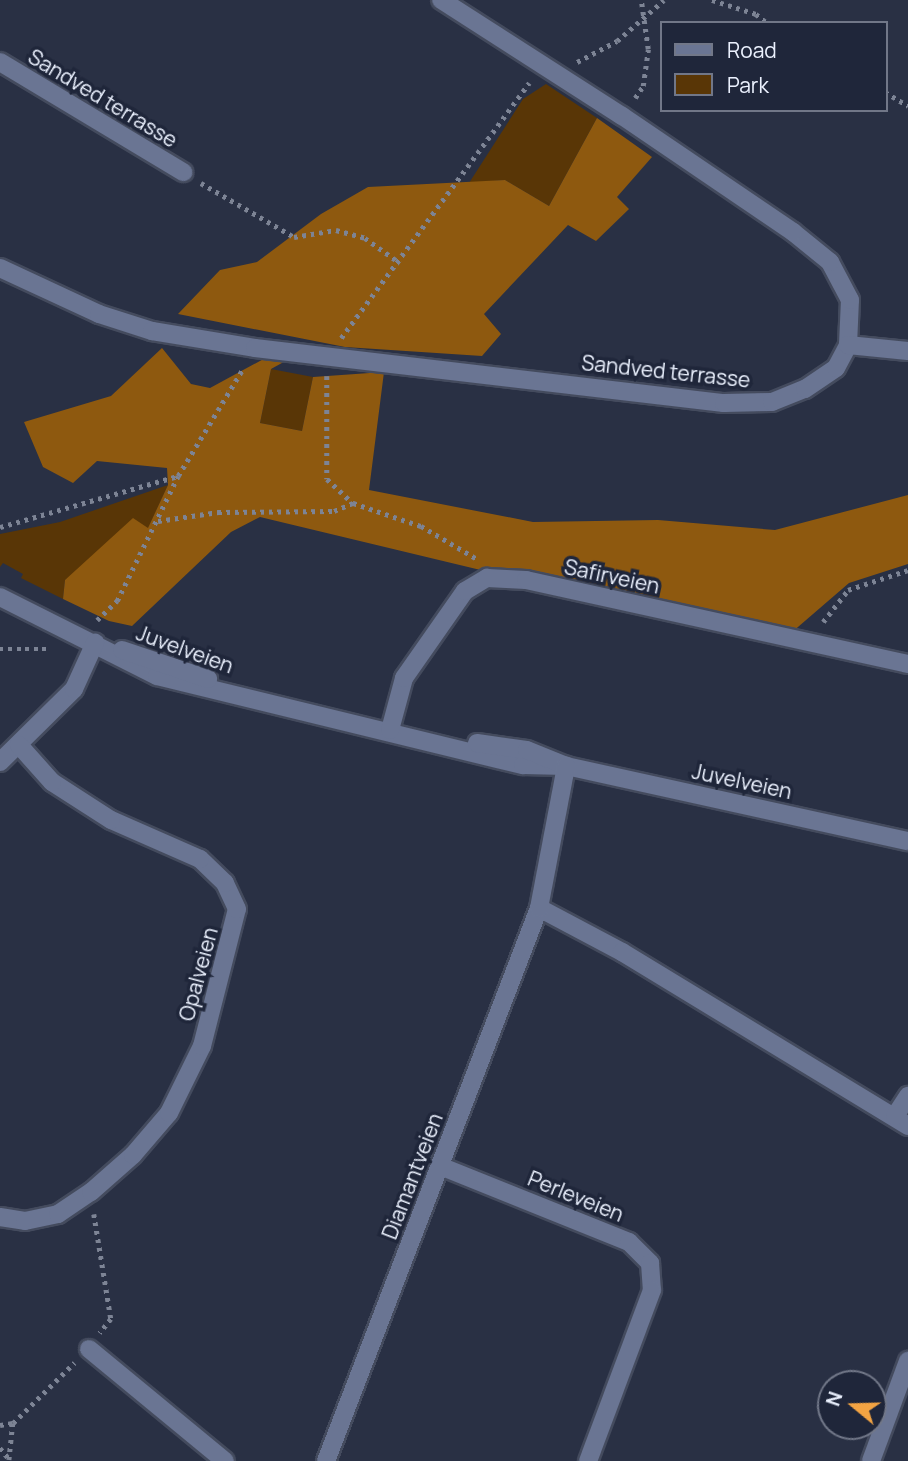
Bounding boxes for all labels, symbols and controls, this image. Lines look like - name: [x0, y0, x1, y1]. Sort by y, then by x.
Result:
- legend: [660, 21, 887, 112]
- text: Road: [727, 36, 777, 64]
- street label: Sandved terrasse: [24, 44, 182, 152]
- text: Park: [727, 71, 769, 99]
- street label: Sandved terrasse: [580, 350, 752, 392]
- street label: Safirveien: [562, 554, 662, 598]
- street label: Juvelveien: [133, 620, 237, 678]
- street label: Juvelveien: [690, 758, 794, 804]
- street label: Opalveien: [173, 924, 223, 1024]
- street label: Diamantveien: [376, 1109, 448, 1243]
- street label: Perleveien: [524, 1165, 628, 1227]
- north arrow: [817, 1370, 887, 1440]
- text: N: [820, 1388, 849, 1410]

